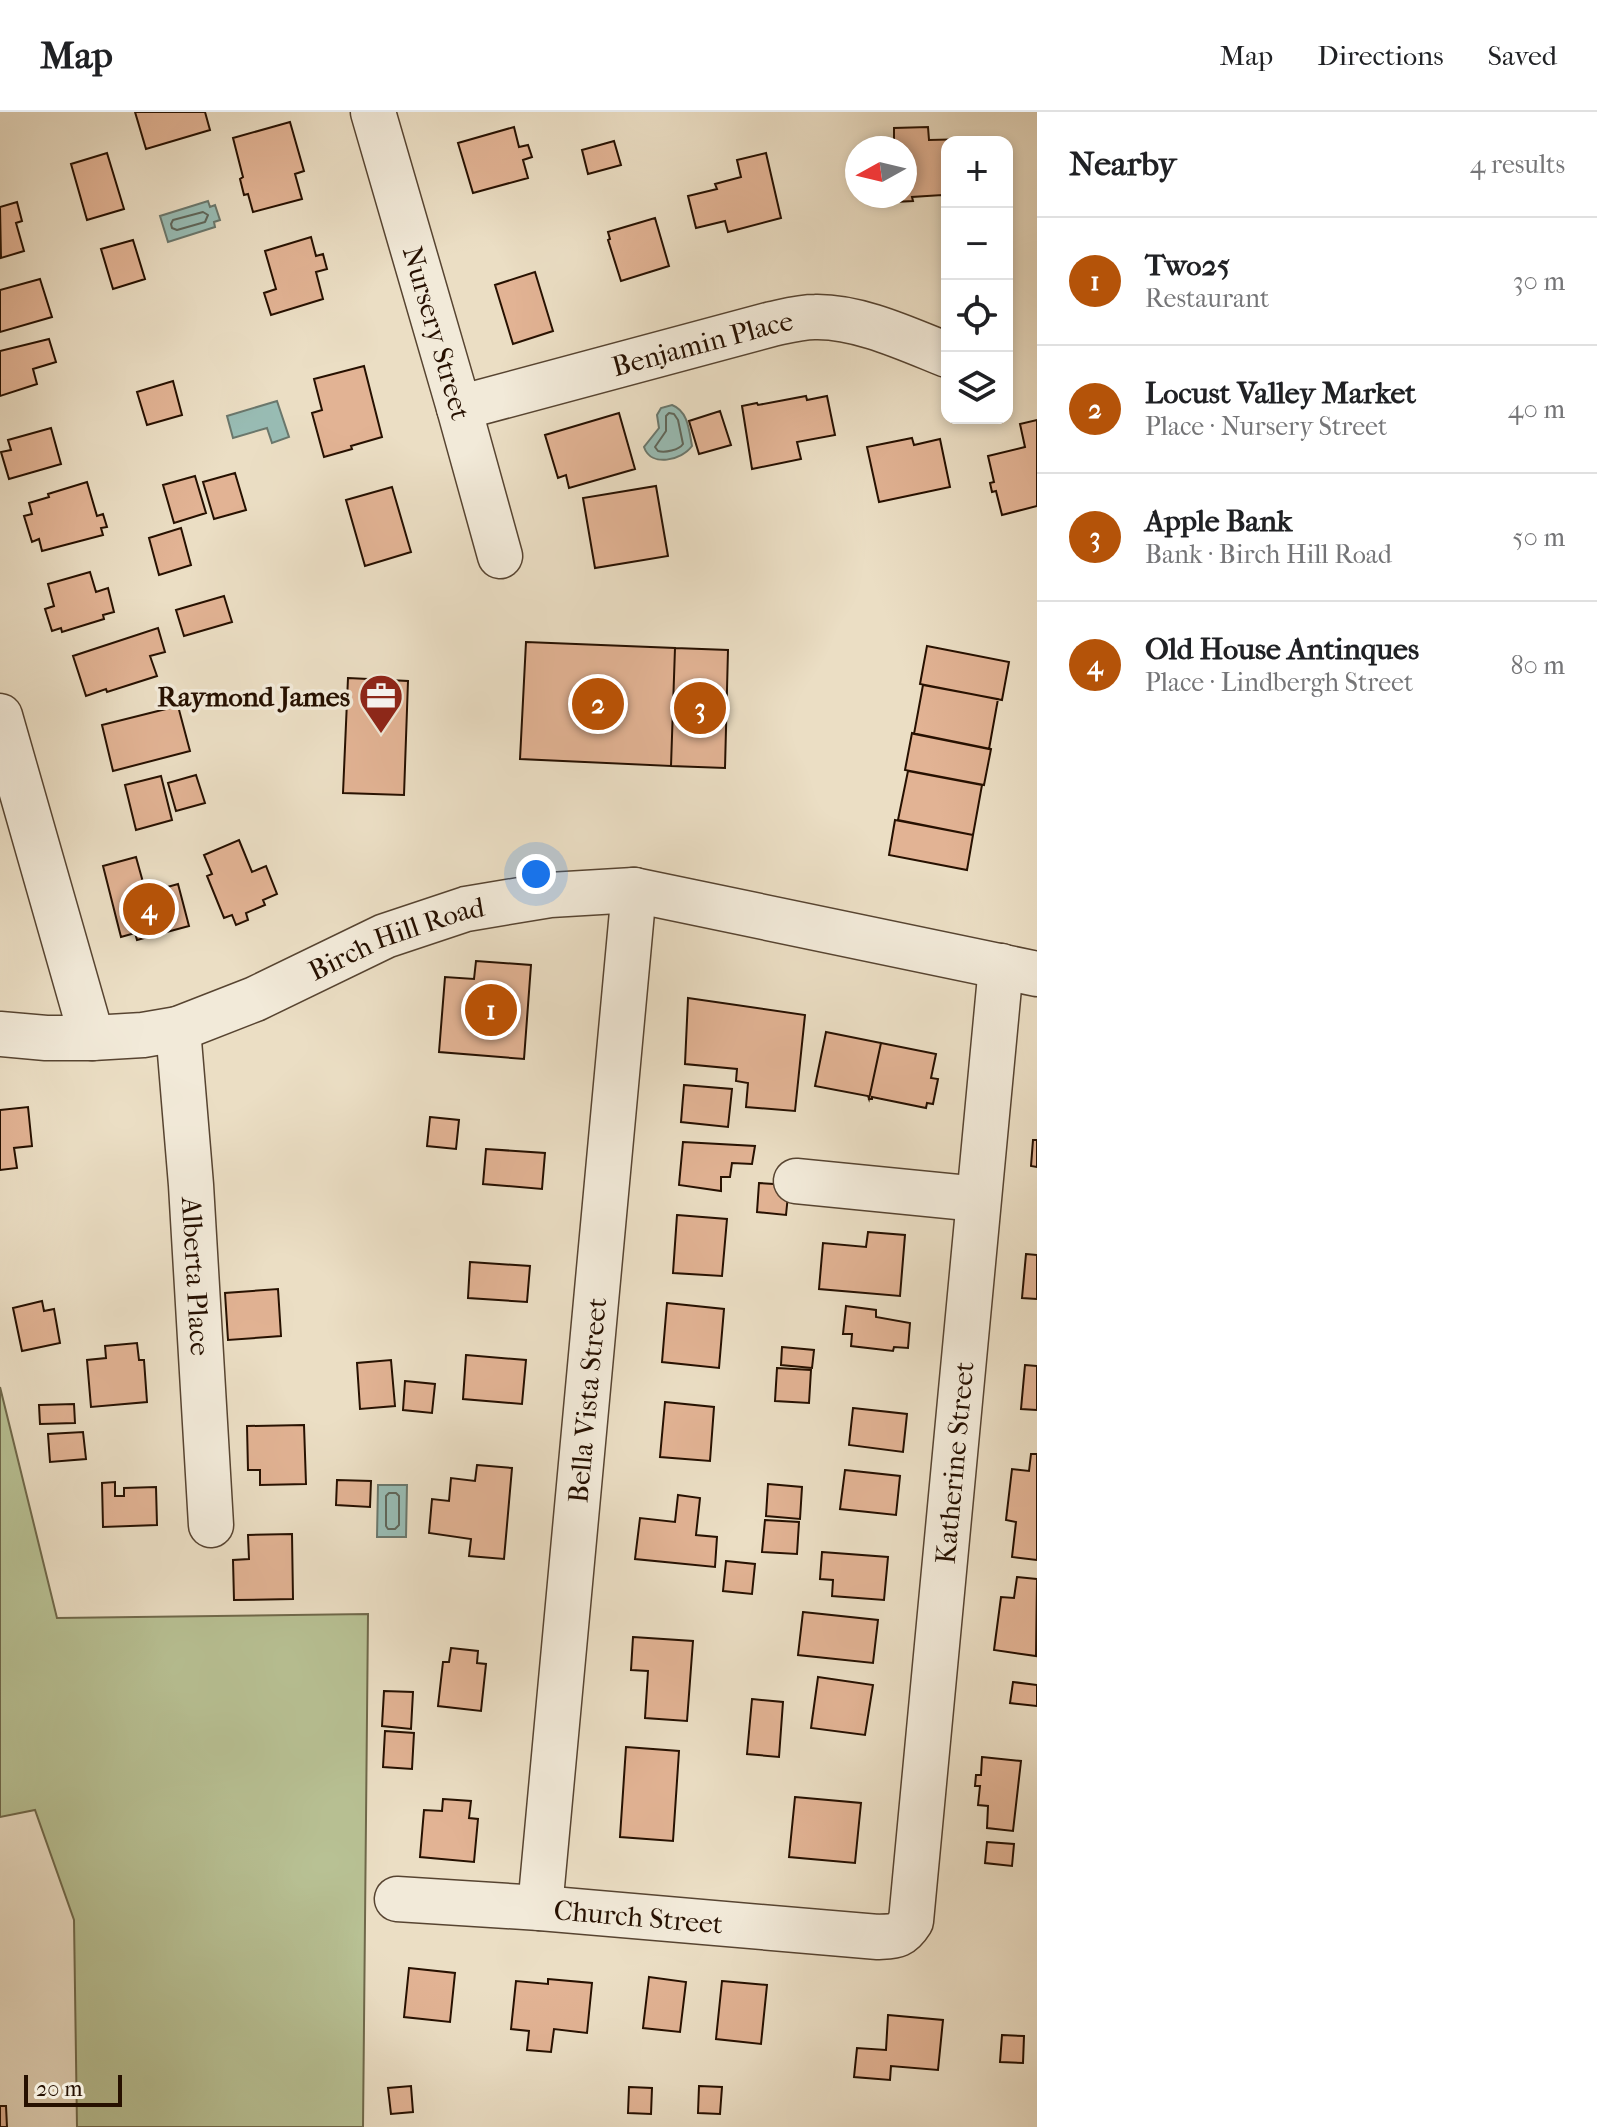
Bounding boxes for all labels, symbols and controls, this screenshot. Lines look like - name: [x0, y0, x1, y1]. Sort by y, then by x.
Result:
- text: Map: [40, 33, 113, 78]
- text: Map: [1220, 39, 1273, 72]
- text: Directions: [1317, 39, 1444, 72]
- text: Saved: [1488, 39, 1557, 72]
- north arrow: [845, 136, 917, 208]
- map controls: [941, 136, 1013, 424]
- button: +: [941, 136, 1013, 208]
- text: Nearby: [1069, 144, 1176, 184]
- text: 4 results: [1470, 149, 1565, 180]
- button: −: [941, 208, 1013, 280]
- street label: Nursery Street: [396, 242, 478, 423]
- text: Two25: [1145, 248, 1230, 283]
- text: 1: [1090, 266, 1100, 297]
- text: 30 m: [1513, 266, 1565, 297]
- button: locate: [941, 280, 1013, 352]
- text: Restaurant: [1145, 283, 1269, 314]
- street label: Benjamin Place: [608, 303, 796, 383]
- button: layers: [941, 352, 1013, 424]
- text: Locust Valley Market: [1145, 376, 1416, 411]
- text: 2: [1088, 394, 1102, 425]
- text: 40 m: [1508, 394, 1565, 425]
- text: Place · Nursery Street: [1145, 411, 1387, 442]
- text: Apple Bank: [1145, 504, 1292, 539]
- text: 3: [1090, 522, 1100, 553]
- text: 50 m: [1512, 522, 1565, 553]
- text: Bank · Birch Hill Road: [1145, 539, 1392, 570]
- text: Old House Antinques: [1145, 632, 1419, 667]
- text: 4: [1087, 650, 1103, 681]
- text: 80 m: [1510, 650, 1565, 681]
- text: Place · Lindbergh Street: [1145, 667, 1413, 698]
- office icon: Raymond James: [357, 672, 405, 735]
- pin: 2: [572, 674, 624, 734]
- pin: 3: [674, 678, 726, 738]
- place label: Raymond James: [157, 680, 350, 713]
- your location: [516, 854, 556, 894]
- pin: 4: [123, 879, 175, 939]
- street label: Birch Hill Road: [303, 890, 487, 987]
- pin: 1: [465, 980, 517, 1040]
- street label: Alberta Place: [175, 1195, 218, 1357]
- street label: Bella Vista Street: [561, 1296, 613, 1504]
- street label: Katherine Street: [928, 1360, 980, 1565]
- street label: Church Street: [552, 1893, 724, 1940]
- scale bar: [24, 2071, 122, 2107]
- text: 20 m: [36, 2076, 82, 2102]

